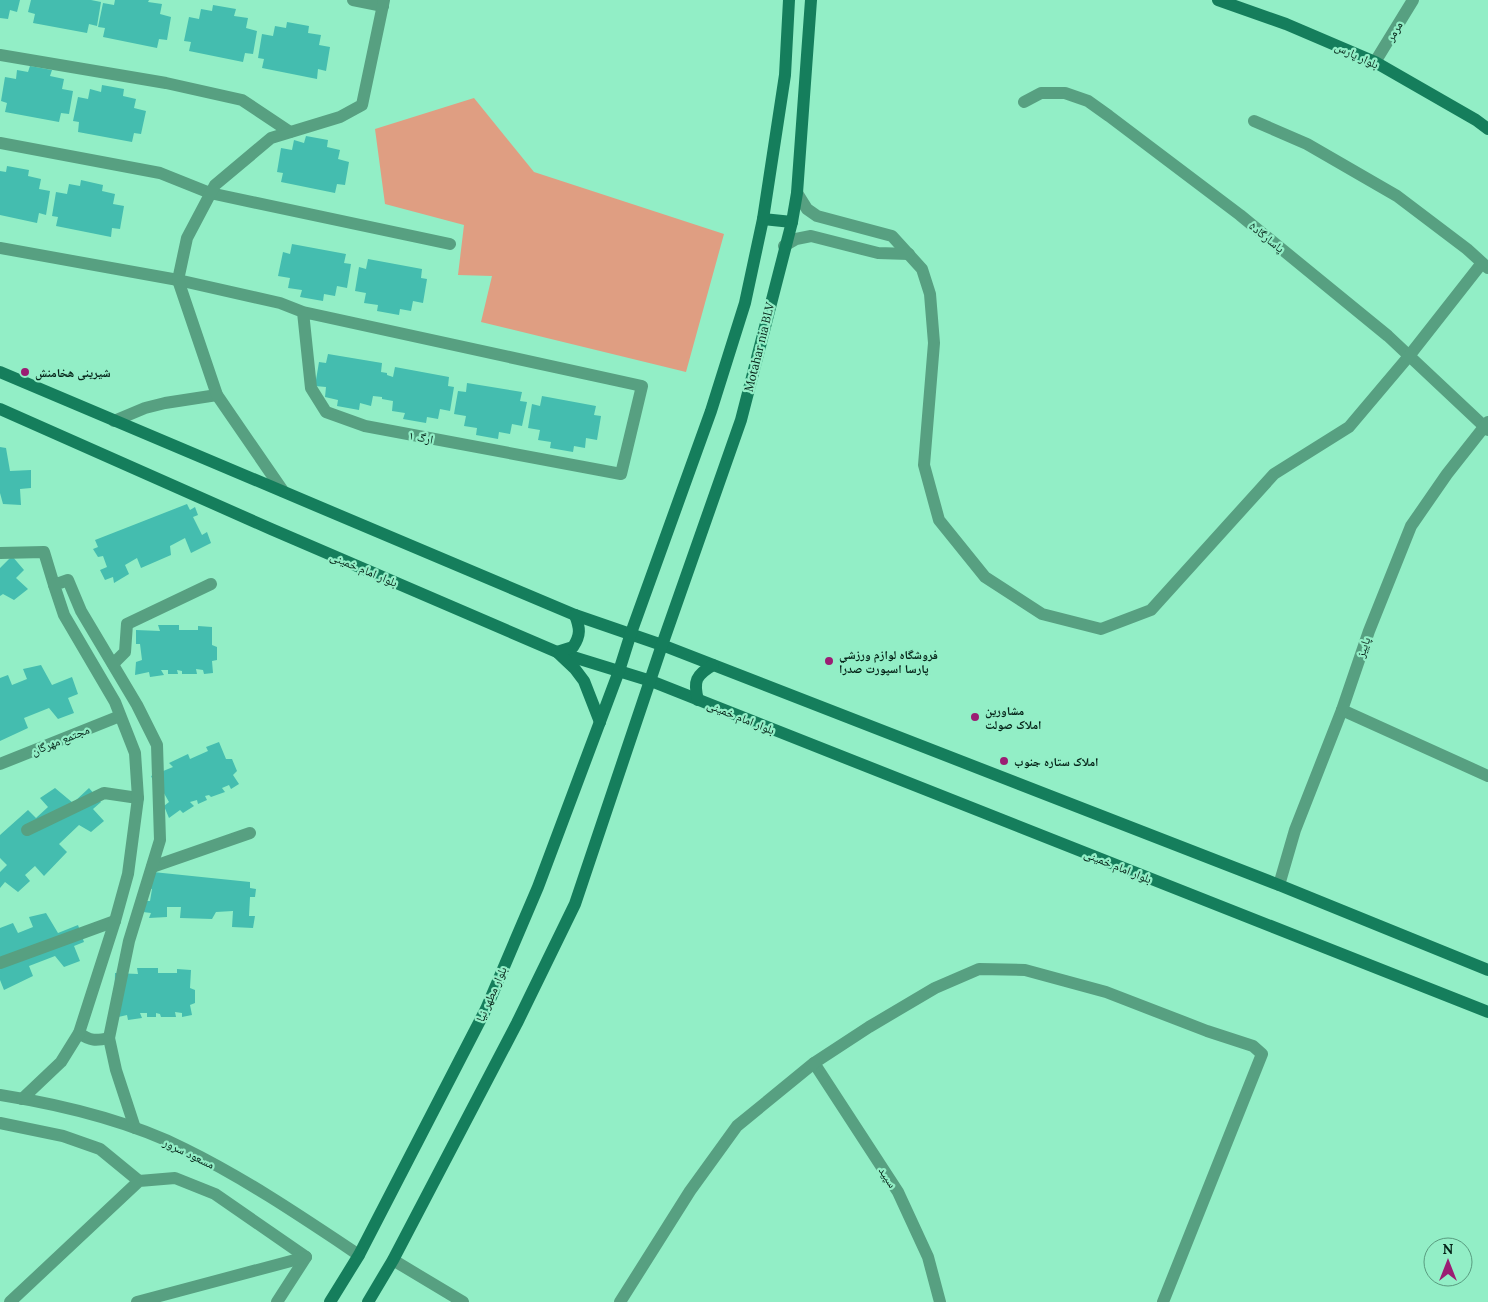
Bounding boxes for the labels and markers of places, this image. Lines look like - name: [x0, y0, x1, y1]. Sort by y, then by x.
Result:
- place label: شیرینی هخامنش: [35, 365, 111, 381]
- marker: شیرینی هخامنش: [19, 366, 31, 378]
- place label: فروشگاه لوازم ورزشي پارسا اسپورت صدرا: [839, 647, 938, 676]
- marker: فروشگاه لوازم ورزشي پارسا اسپورت صدرا: [823, 655, 835, 667]
- place label: مشاورین املاک صولت: [985, 703, 1042, 732]
- marker: مشاورین املاک صولت: [969, 711, 981, 723]
- place label: املاک ستاره جنوب: [1014, 754, 1098, 769]
- marker: املاک ستاره جنوب: [998, 755, 1010, 767]

